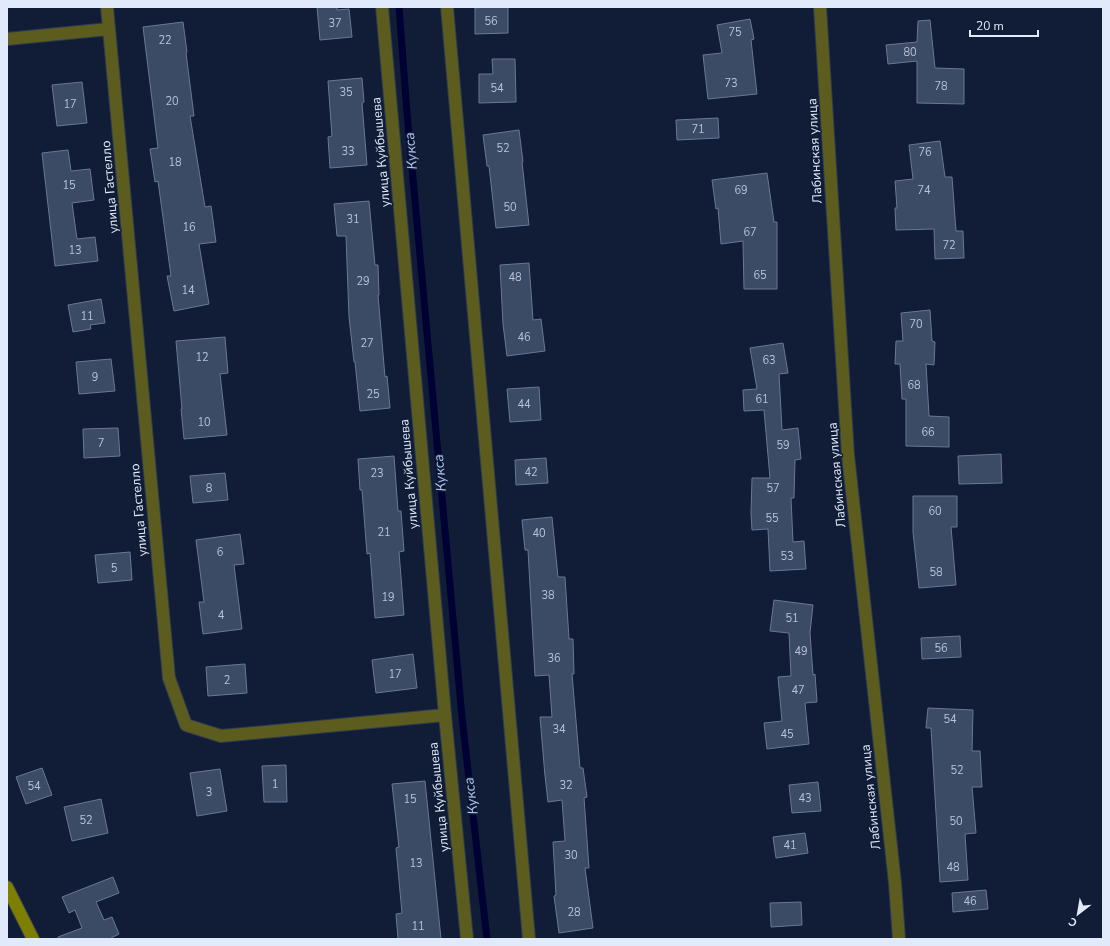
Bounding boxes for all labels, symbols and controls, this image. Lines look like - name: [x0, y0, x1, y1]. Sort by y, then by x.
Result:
- scale bar: [970, 12, 1038, 38]
- house number: 56: [484, 14, 498, 29]
- house number: 37: [328, 16, 342, 31]
- text: 20 m: [976, 18, 1004, 34]
- house number: 75: [728, 25, 742, 40]
- house number: 22: [158, 33, 172, 48]
- house number: 80: [903, 45, 917, 60]
- house number: 73: [724, 76, 738, 91]
- house number: 78: [934, 79, 948, 94]
- house number: 54: [490, 81, 504, 96]
- house number: 35: [339, 85, 353, 100]
- house number: 20: [165, 94, 179, 109]
- street label: улица Куйбышева: [367, 96, 395, 208]
- house number: 17: [63, 97, 77, 112]
- street label: Лабинская улица: [803, 98, 827, 204]
- house number: 71: [691, 122, 705, 137]
- water label: Кукса: [400, 131, 422, 171]
- street label: улица Гастелло: [97, 140, 123, 234]
- house number: 52: [496, 141, 510, 156]
- house number: 33: [341, 144, 355, 159]
- house number: 76: [918, 145, 932, 160]
- house number: 18: [168, 155, 182, 170]
- house number: 15: [62, 178, 76, 193]
- house number: 69: [734, 183, 748, 198]
- house number: 74: [917, 183, 931, 198]
- house number: 50: [503, 200, 517, 215]
- house number: 31: [346, 212, 360, 227]
- house number: 16: [182, 220, 196, 235]
- house number: 67: [743, 225, 757, 240]
- house number: 72: [942, 238, 956, 253]
- house number: 13: [68, 243, 82, 258]
- house number: 65: [753, 268, 767, 283]
- house number: 48: [508, 270, 522, 285]
- house number: 29: [356, 274, 370, 289]
- house number: 14: [181, 283, 195, 298]
- house number: 11: [80, 309, 94, 324]
- house number: 70: [909, 317, 923, 332]
- house number: 46: [517, 330, 531, 345]
- house number: 27: [360, 336, 374, 351]
- house number: 12: [195, 350, 209, 365]
- house number: 63: [762, 353, 776, 368]
- house number: 9: [92, 370, 98, 385]
- house number: 68: [907, 378, 921, 393]
- house number: 25: [366, 387, 380, 402]
- house number: 61: [755, 392, 769, 407]
- house number: 44: [517, 397, 531, 412]
- house number: 10: [197, 415, 211, 430]
- street label: улица Куйбышева: [395, 418, 423, 530]
- street label: Лабинская улица: [823, 422, 851, 528]
- house number: 66: [921, 425, 935, 440]
- house number: 7: [98, 436, 104, 451]
- house number: 59: [776, 438, 790, 453]
- water label: Кукса: [429, 453, 451, 493]
- street label: улица Гастелло: [126, 463, 152, 557]
- house number: 42: [524, 465, 538, 480]
- house number: 23: [370, 466, 384, 481]
- house number: 8: [206, 481, 213, 496]
- house number: 57: [766, 481, 780, 496]
- house number: 60: [928, 504, 942, 519]
- house number: 55: [765, 511, 779, 526]
- house number: 21: [377, 525, 391, 540]
- house number: 40: [532, 526, 546, 541]
- house number: 6: [217, 545, 224, 560]
- house number: 53: [780, 549, 794, 564]
- house number: 5: [111, 561, 118, 576]
- house number: 58: [929, 565, 943, 580]
- house number: 38: [541, 588, 555, 603]
- house number: 19: [381, 590, 395, 605]
- house number: 4: [218, 608, 225, 623]
- house number: 51: [785, 611, 799, 626]
- house number: 56: [934, 641, 948, 656]
- house number: 49: [794, 644, 808, 659]
- house number: 36: [547, 651, 561, 666]
- house number: 17: [388, 667, 402, 682]
- house number: 2: [224, 673, 230, 688]
- house number: 47: [791, 683, 805, 698]
- house number: 54: [943, 712, 957, 727]
- house number: 34: [552, 722, 566, 737]
- house number: 45: [780, 727, 794, 742]
- street label: улица Куйбышева: [424, 741, 454, 853]
- street label: Лабинская улица: [857, 743, 885, 851]
- house number: 52: [950, 763, 964, 778]
- water label: Кукса: [459, 776, 483, 816]
- house number: 1: [272, 777, 278, 792]
- house number: 32: [559, 778, 573, 793]
- house number: 54: [27, 779, 41, 794]
- house number: 3: [206, 785, 212, 800]
- house number: 43: [798, 791, 812, 806]
- house number: 15: [403, 792, 417, 807]
- house number: 52: [79, 813, 93, 828]
- house number: 50: [949, 814, 963, 829]
- house number: 41: [783, 838, 797, 853]
- house number: 30: [564, 848, 578, 863]
- house number: 13: [409, 856, 423, 871]
- house number: 48: [946, 860, 960, 875]
- house number: 46: [963, 894, 977, 909]
- north arrow: [1058, 894, 1098, 934]
- house number: 28: [567, 905, 581, 920]
- text: С: [1066, 914, 1080, 930]
- house number: 11: [411, 919, 425, 934]

